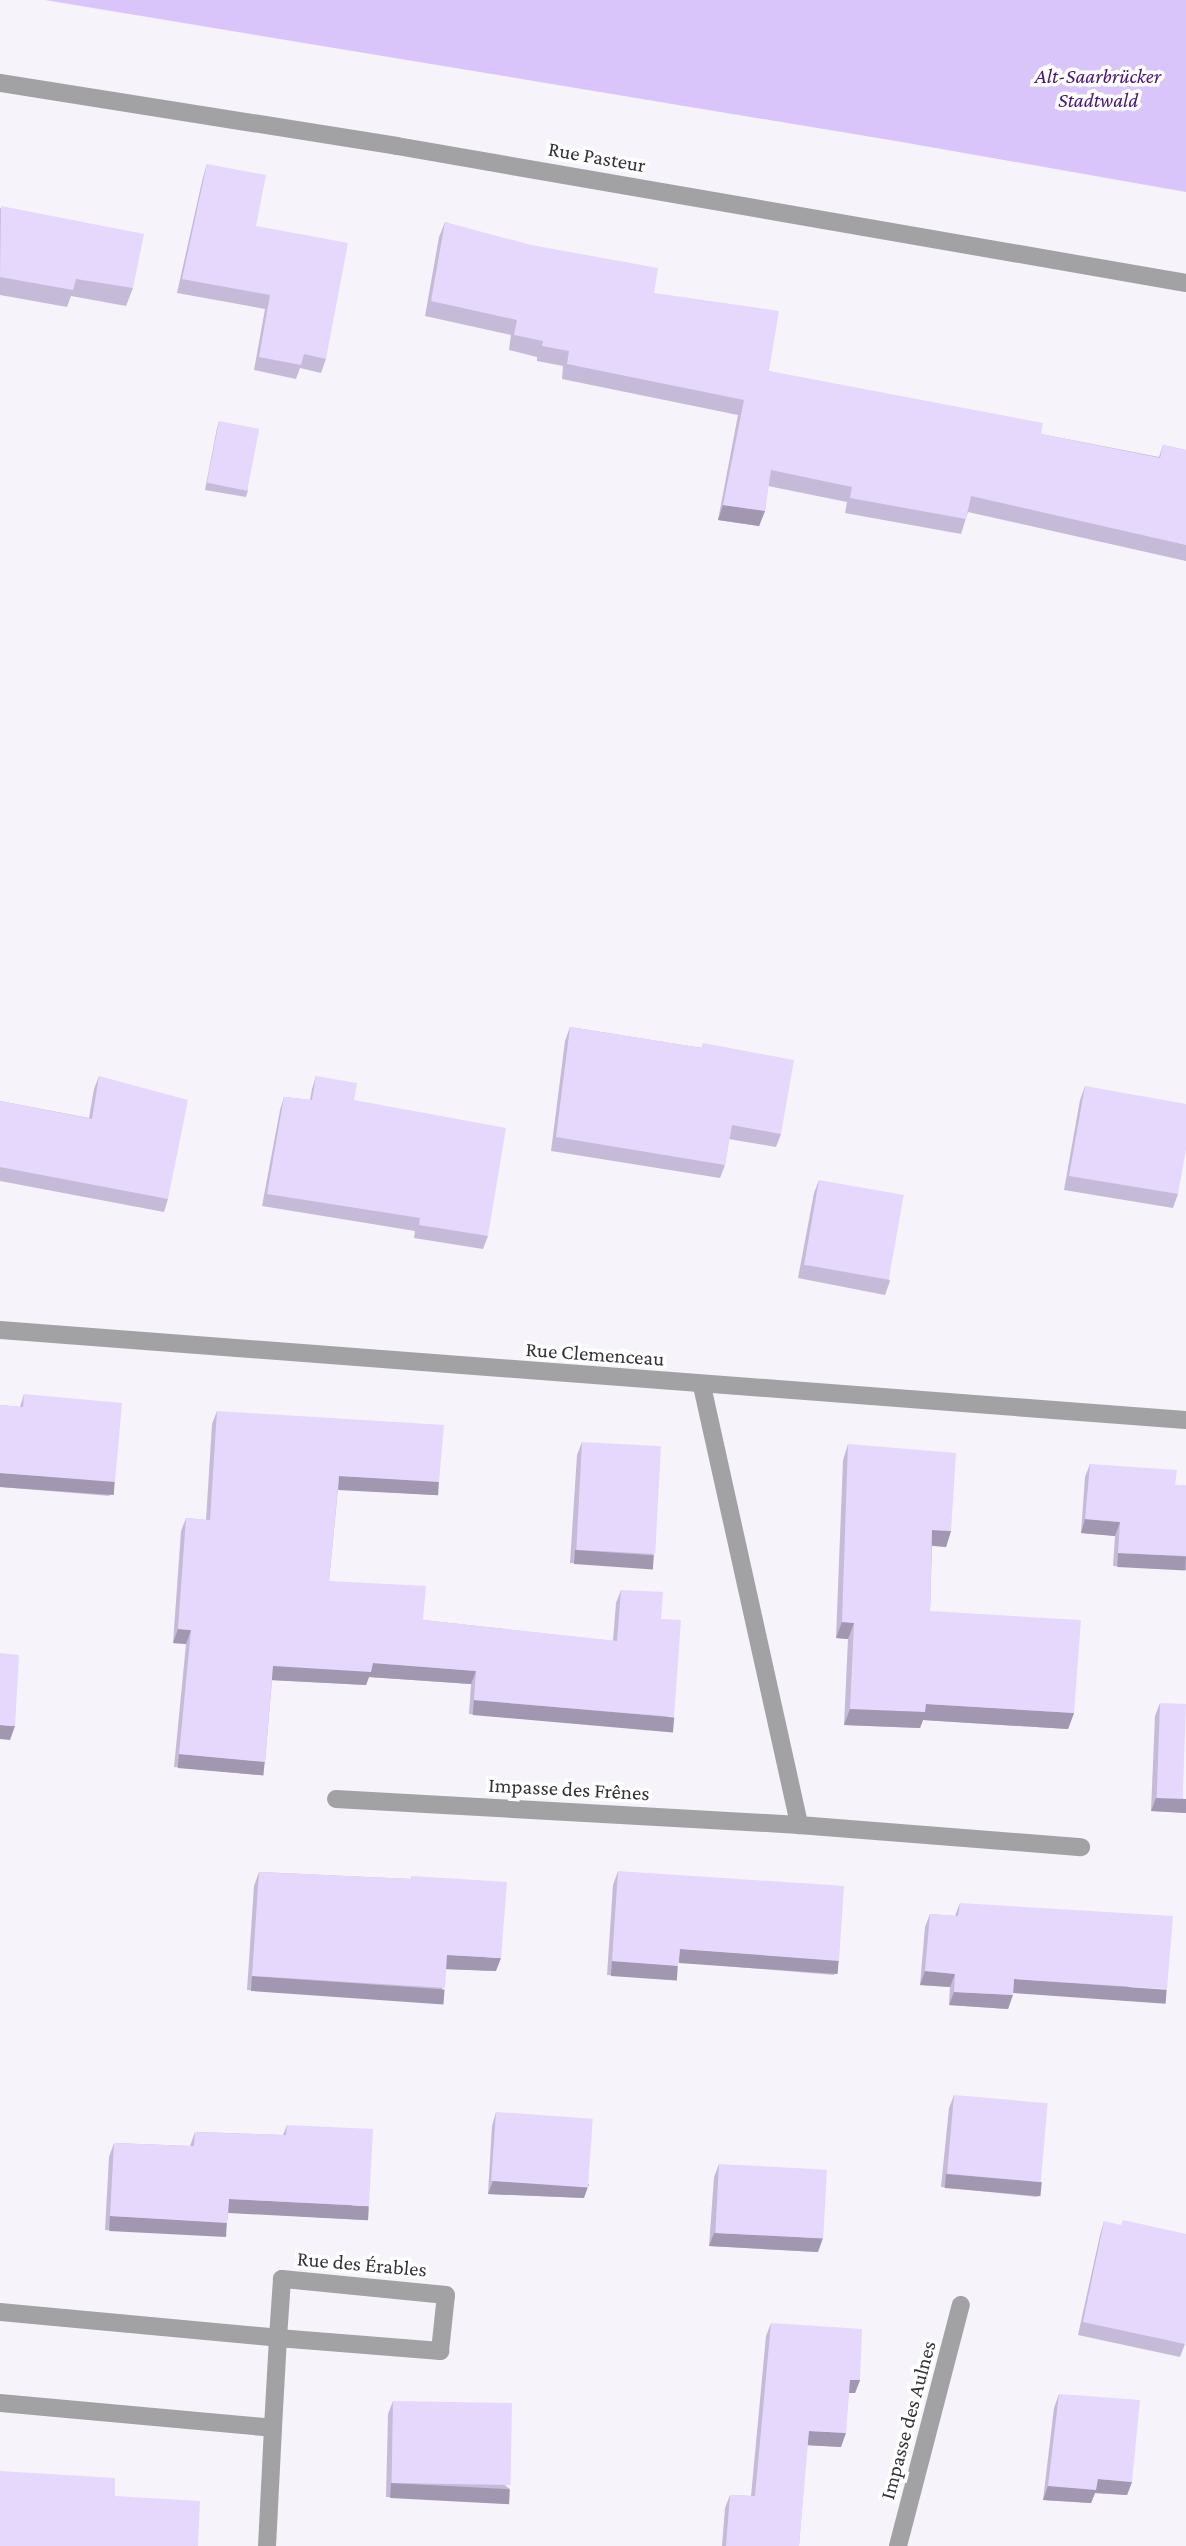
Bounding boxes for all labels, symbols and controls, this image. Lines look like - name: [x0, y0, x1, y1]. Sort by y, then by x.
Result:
- park label: Alt-Saarbrücker Stadtwald: [1035, 63, 1161, 113]
- street label: Rue Pasteur: [546, 136, 648, 178]
- street label: Rue Clemenceau: [525, 1337, 665, 1371]
- street label: Impasse des Frênes: [488, 1772, 650, 1806]
- street label: Rue des Érables: [296, 2246, 428, 2282]
- street label: Impasse des Aulnes: [875, 2338, 941, 2502]

